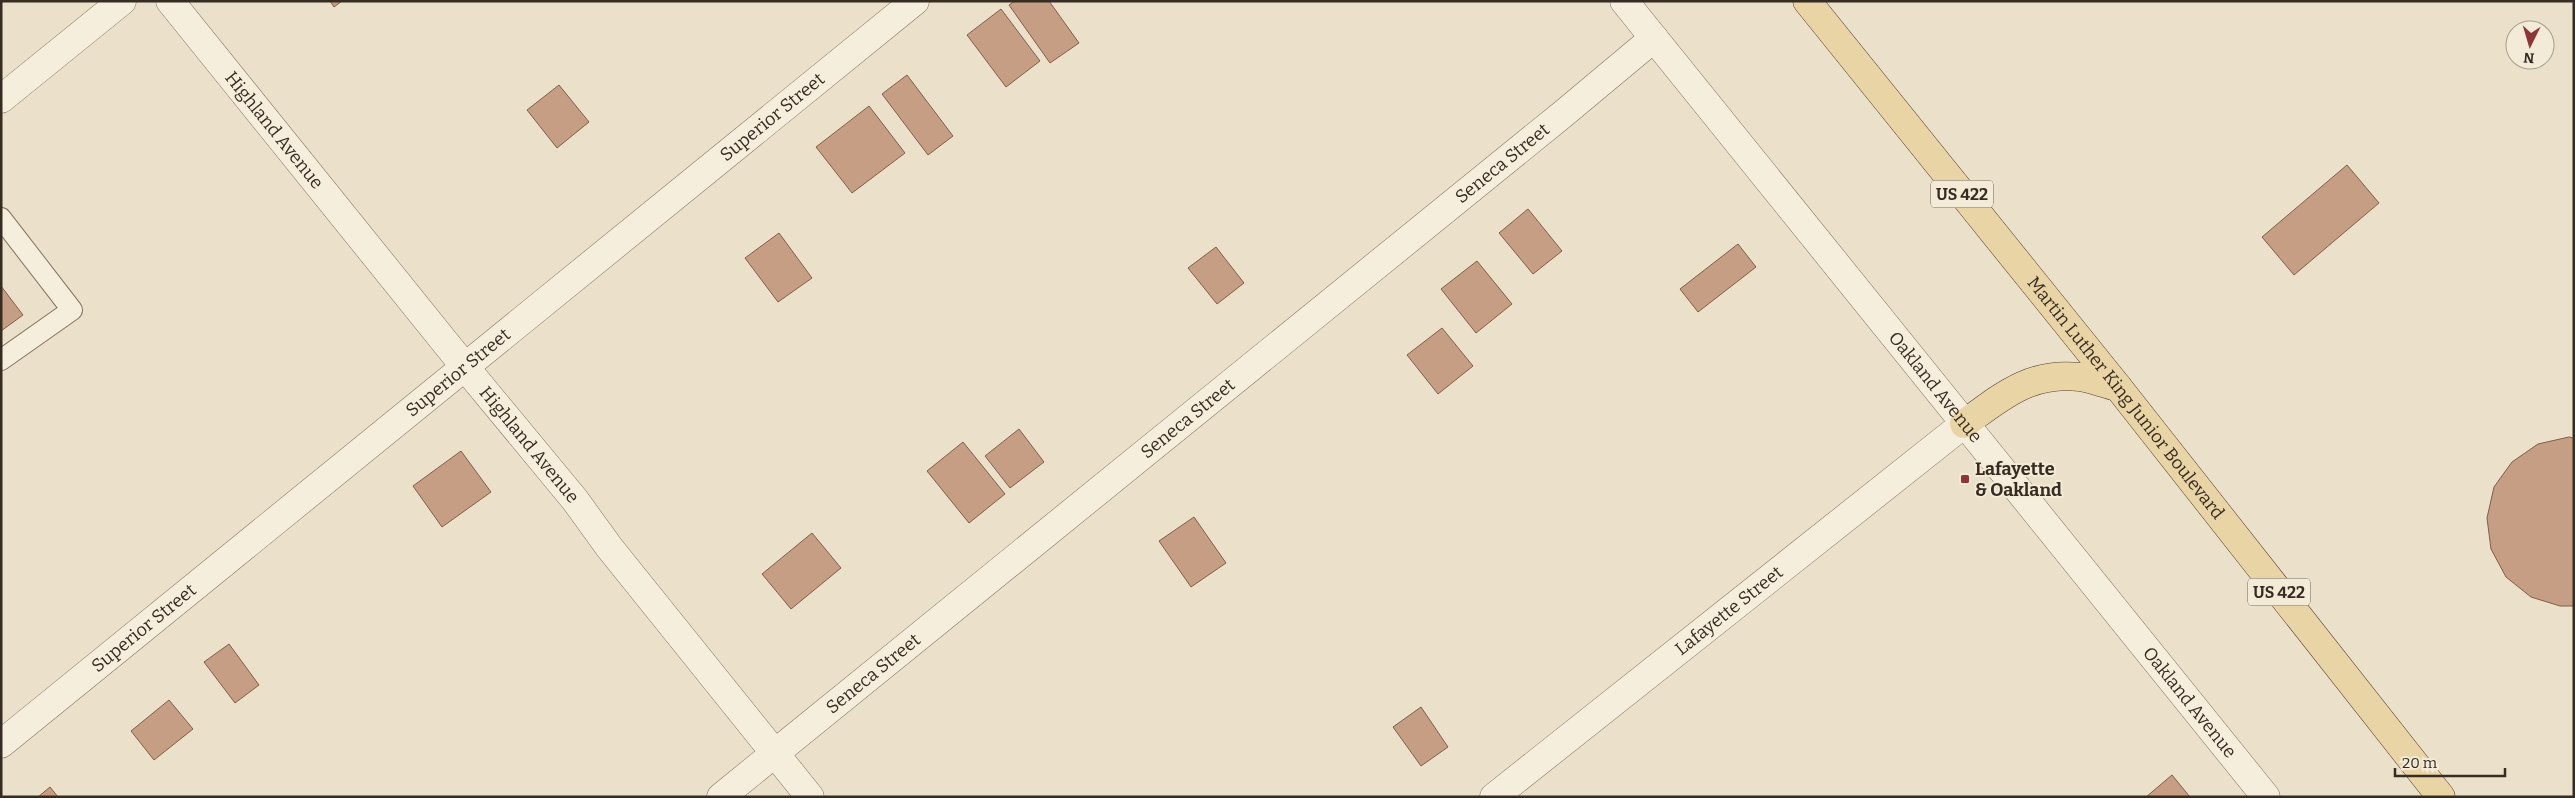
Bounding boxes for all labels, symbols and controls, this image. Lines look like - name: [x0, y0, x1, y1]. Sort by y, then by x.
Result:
- north arrow: [2505, 20, 2555, 70]
- text: N: [2523, 48, 2535, 66]
- street label: Highland Avenue: [220, 67, 328, 193]
- street label: Superior Street: [716, 68, 829, 166]
- street label: Seneca Street: [1451, 118, 1554, 208]
- road number: US 422: [1931, 180, 1993, 208]
- street label: Martin Luther King Junior Boulevard: [2023, 272, 2229, 524]
- street label: Superior Street: [401, 323, 515, 421]
- street label: Oakland Avenue: [1884, 327, 1987, 447]
- street label: Seneca Street: [1136, 373, 1240, 463]
- street label: Highland Avenue: [475, 382, 584, 507]
- place label: Lafayette & Oakland: [1975, 458, 2062, 501]
- marker: Lafayette & Oakland: [1959, 473, 1971, 485]
- street label: Lafayette Street: [1671, 561, 1788, 660]
- road number: US 422: [2248, 578, 2310, 606]
- street label: Superior Street: [87, 579, 201, 677]
- street label: Seneca Street: [822, 628, 925, 718]
- street label: Oakland Avenue: [2138, 642, 2241, 762]
- scale bar: [2395, 746, 2505, 778]
- text: 20 m: [2402, 754, 2438, 772]

